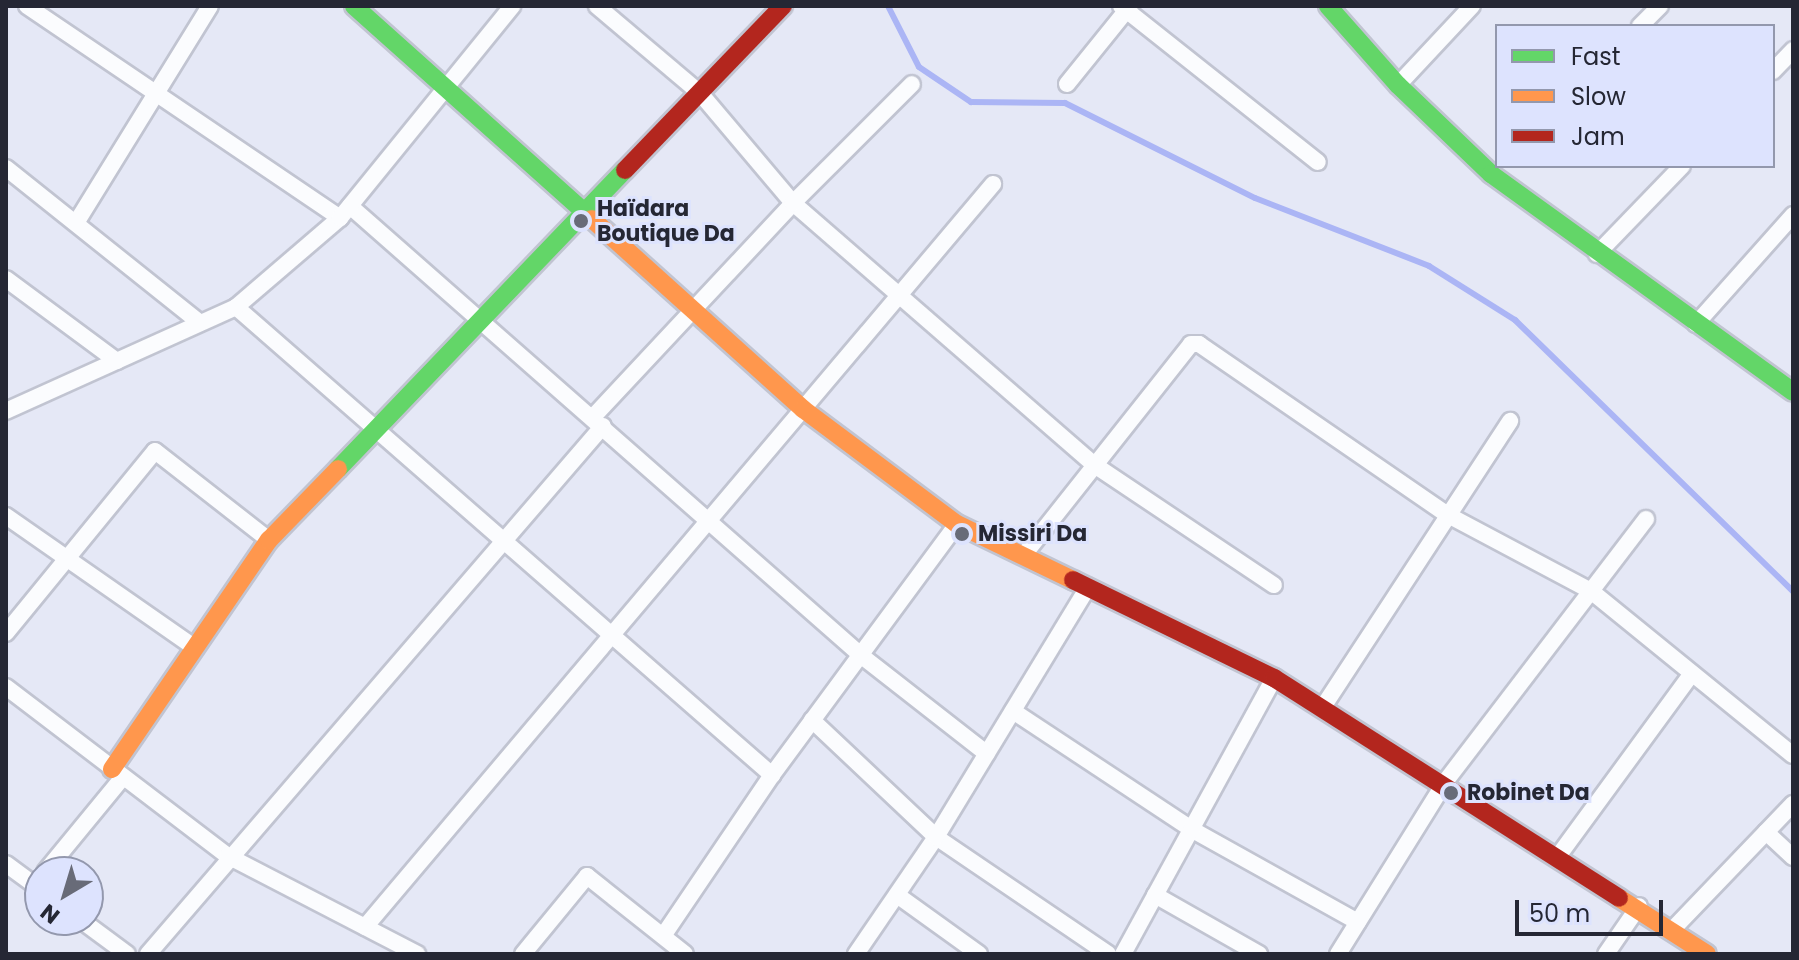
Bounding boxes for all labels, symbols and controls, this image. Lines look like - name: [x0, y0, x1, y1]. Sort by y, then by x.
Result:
- legend: [1495, 24, 1775, 168]
- text: Fast: [1571, 40, 1621, 73]
- text: Slow: [1571, 80, 1626, 113]
- text: Jam: [1571, 120, 1625, 153]
- place label: Haïdara Boutique Da: [597, 195, 735, 246]
- marker: Haïdara Boutique Da: [572, 212, 590, 230]
- place label: Missiri Da: [978, 521, 1087, 547]
- marker: Missiri Da: [953, 525, 971, 543]
- place label: Robinet Da: [1467, 780, 1590, 806]
- marker: Robinet Da: [1442, 784, 1460, 802]
- north arrow: [24, 856, 104, 936]
- scale bar: [1519, 884, 1667, 934]
- text: N: [34, 896, 66, 931]
- text: 50 m: [1529, 897, 1590, 930]

